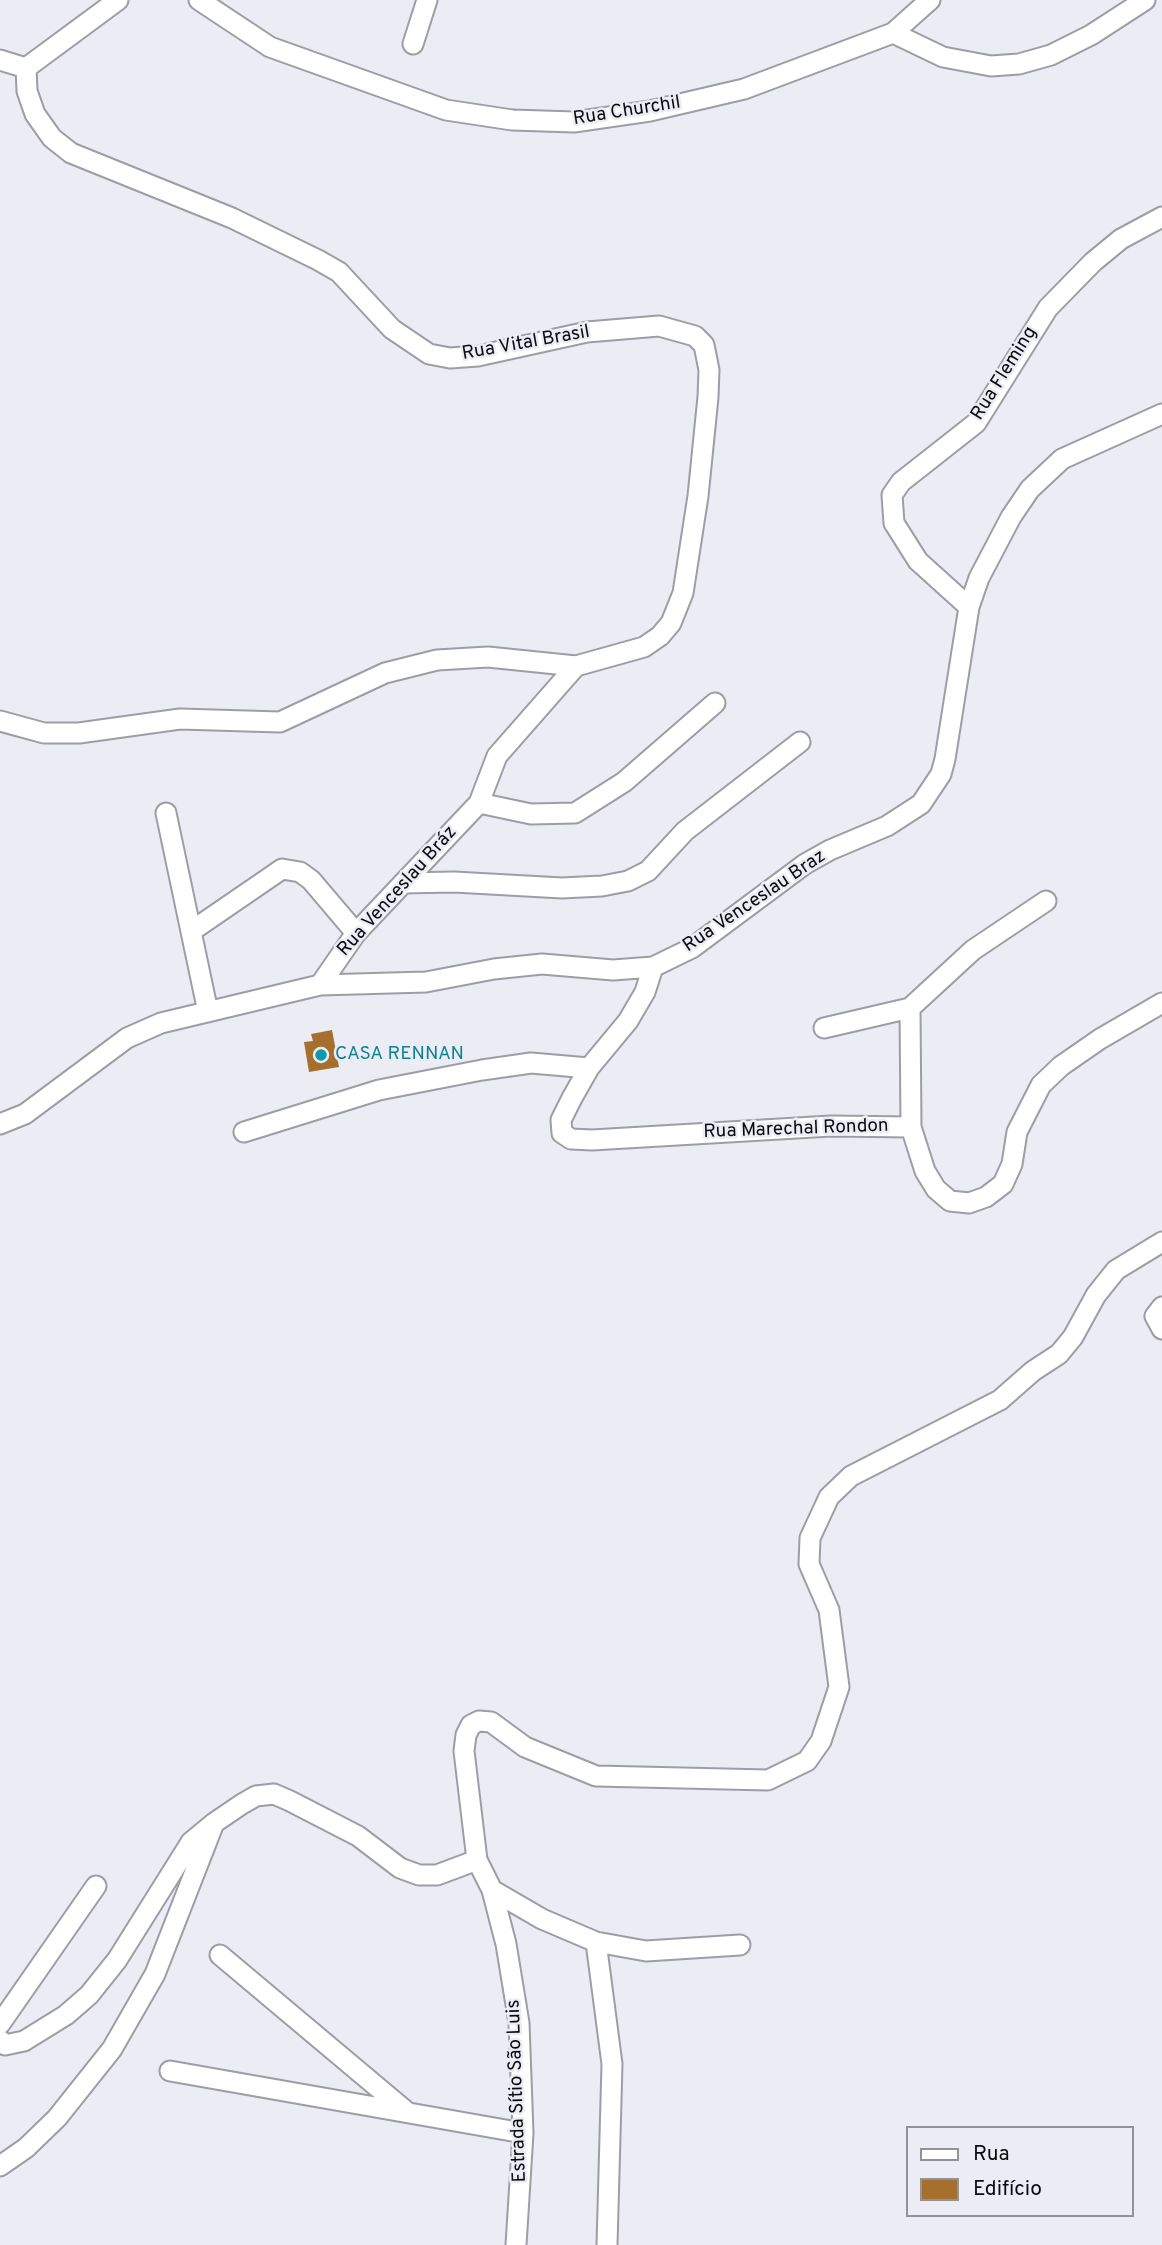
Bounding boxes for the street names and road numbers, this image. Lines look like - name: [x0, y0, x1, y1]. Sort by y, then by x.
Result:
- street label: Rua Churchil: [572, 92, 682, 132]
- street label: Rua Vital Brasil: [460, 322, 592, 366]
- street label: Rua Fleming: [967, 323, 1043, 425]
- street label: Rua Venceslau Bráz: [333, 822, 463, 962]
- street label: Rua Venceslau Braz: [679, 846, 831, 958]
- street label: Rua Marechal Rondon: [703, 1115, 889, 1145]
- street label: Estrada Sítio São Luis: [503, 1999, 533, 2183]

